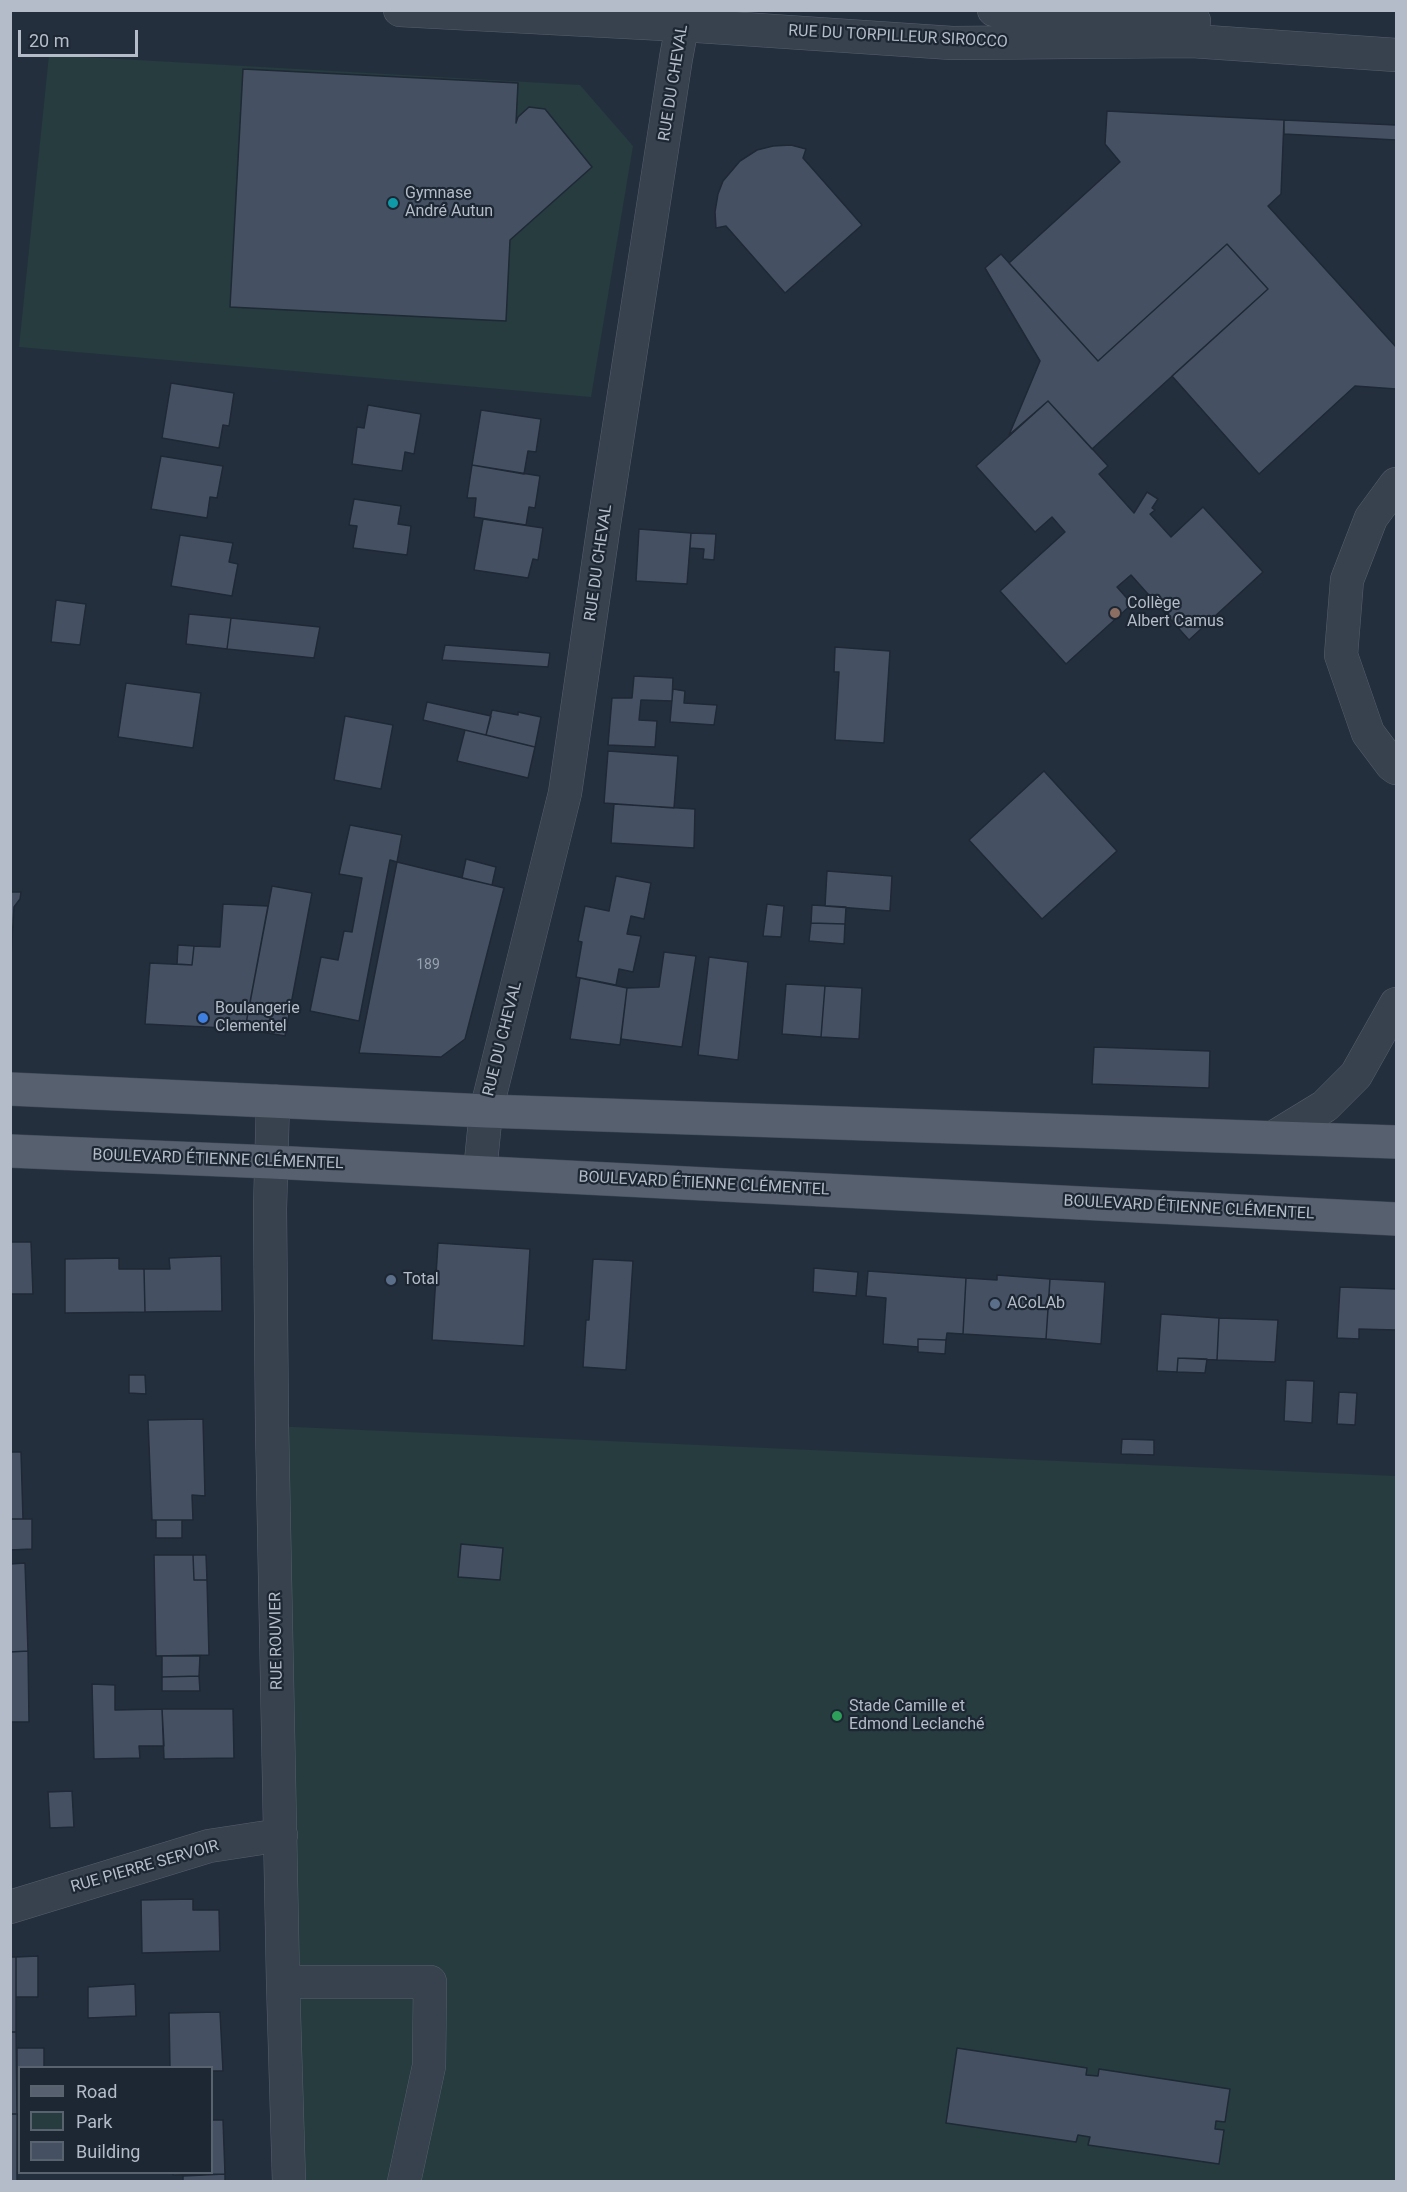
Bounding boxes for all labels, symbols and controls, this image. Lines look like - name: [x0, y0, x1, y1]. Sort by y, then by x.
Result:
- scale bar: [21, 18, 141, 56]
- street label: RUE DU TORPILLEUR SIROCCO: [788, 22, 1008, 52]
- street label: RUE DU CHEVAL: [655, 23, 693, 143]
- text: 20 m: [29, 30, 69, 51]
- place label: Gymnase André Autun: [405, 184, 493, 222]
- marker: Gymnase André Autun: [386, 196, 400, 210]
- street label: RUE DU CHEVAL: [581, 503, 617, 623]
- place label: Collège Albert Camus: [1127, 594, 1224, 632]
- marker: Collège Albert Camus: [1108, 606, 1122, 620]
- house number: 189: [416, 957, 440, 973]
- street label: RUE DU CHEVAL: [479, 980, 527, 1098]
- place label: Boulangerie Clementel: [215, 999, 300, 1037]
- marker: Boulangerie Clementel: [196, 1011, 210, 1025]
- street label: BOULEVARD ÉTIENNE CLÉMENTEL: [92, 1146, 344, 1174]
- street label: BOULEVARD ÉTIENNE CLÉMENTEL: [578, 1168, 830, 1200]
- street label: BOULEVARD ÉTIENNE CLÉMENTEL: [1063, 1192, 1315, 1224]
- place label: Total: [403, 1270, 439, 1290]
- marker: Total: [384, 1273, 398, 1287]
- place label: ACoLAb: [1007, 1294, 1065, 1314]
- marker: ACoLAb: [988, 1297, 1002, 1311]
- street label: RUE ROUVIER: [267, 1592, 287, 1690]
- place label: Stade Camille et Edmond Leclanché: [849, 1697, 985, 1735]
- marker: Stade Camille et Edmond Leclanché: [830, 1709, 844, 1723]
- street label: RUE PIERRE SERVOIR: [69, 1837, 221, 1897]
- legend: [18, 2066, 213, 2174]
- text: Road: [76, 2081, 117, 2102]
- text: Park: [76, 2111, 112, 2132]
- text: Building: [76, 2141, 140, 2162]

